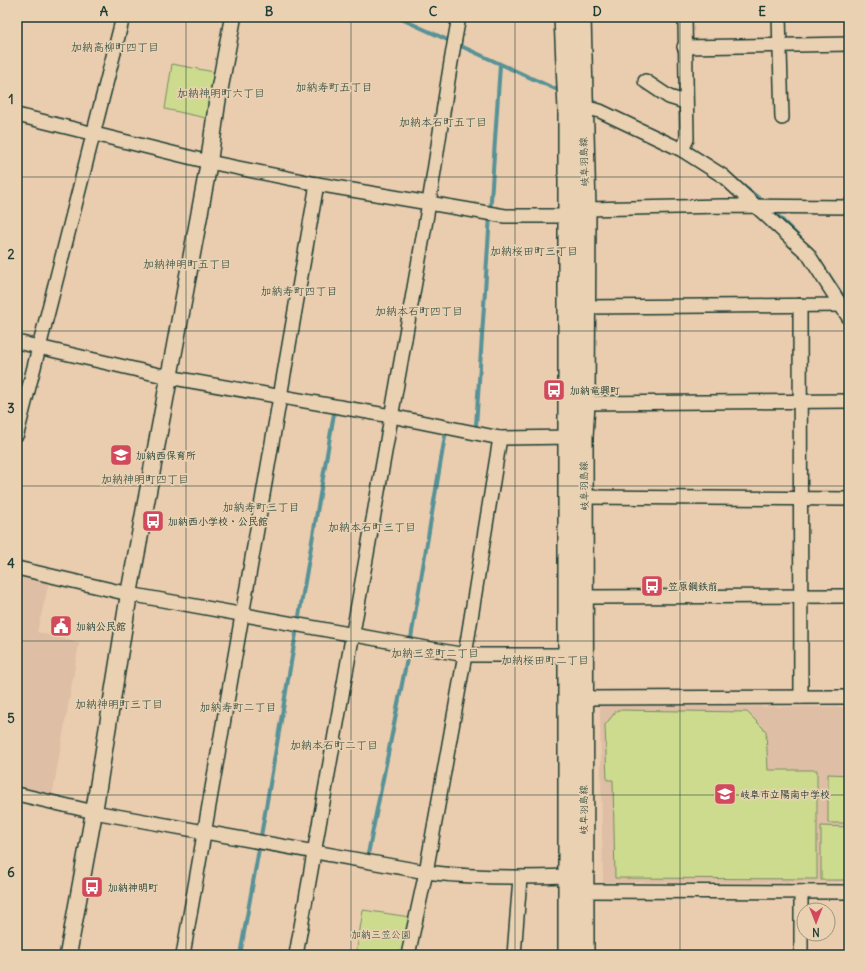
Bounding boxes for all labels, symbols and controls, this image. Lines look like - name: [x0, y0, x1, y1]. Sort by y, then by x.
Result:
- text: A: [100, 3, 109, 20]
- text: B: [265, 3, 274, 20]
- text: C: [429, 3, 438, 20]
- text: D: [592, 3, 602, 20]
- text: E: [758, 3, 766, 20]
- district label: 加納高柳町四丁目: [71, 40, 159, 54]
- district label: 加納寿町五丁目: [296, 80, 373, 94]
- district label: 加納神明町六丁目: [177, 86, 265, 100]
- text: 1: [8, 91, 14, 108]
- district label: 加納本石町五丁目: [399, 115, 487, 129]
- street label: 岐阜羽島線: [577, 137, 591, 187]
- district label: 加納桜田町三丁目: [490, 244, 578, 258]
- text: 2: [7, 246, 15, 263]
- district label: 加納神明町五丁目: [143, 257, 231, 271]
- district label: 加納寿町四丁目: [261, 284, 338, 298]
- district label: 加納本石町四丁目: [375, 304, 463, 318]
- bus stop icon: 加納竜興町: [541, 377, 567, 403]
- place label: 加納竜興町: [570, 384, 620, 397]
- text: 3: [7, 400, 15, 417]
- school or university icon: 加納西保育所: [108, 442, 134, 468]
- place label: 加納西保育所: [136, 449, 196, 462]
- street label: 岐阜羽島線: [577, 461, 591, 511]
- district label: 加納神明町四丁目: [101, 472, 189, 486]
- district label: 加納寿町三丁目: [223, 500, 300, 514]
- bus stop icon: 加納西小学校・公民館: [140, 508, 166, 534]
- place label: 加納西小学校・公民館: [168, 515, 268, 528]
- district label: 加納本石町三丁目: [328, 520, 416, 534]
- text: 4: [7, 555, 15, 572]
- bus stop icon: 笠原鋼鉄前: [639, 573, 665, 599]
- place label: 笠原鋼鉄前: [668, 580, 718, 593]
- public building icon: 加納公民館: [48, 613, 74, 639]
- place label: 加納公民館: [76, 620, 126, 633]
- district label: 加納三笠町二丁目: [391, 646, 479, 660]
- district label: 加納桜田町二丁目: [501, 653, 589, 667]
- district label: 加納神明町三丁目: [75, 697, 163, 711]
- district label: 加納寿町二丁目: [200, 700, 277, 714]
- text: 5: [7, 710, 15, 727]
- district label: 加納本石町二丁目: [290, 738, 378, 752]
- school or university icon: 岐阜市立陽南中学校: [712, 781, 738, 807]
- street label: 岐阜羽島線: [577, 785, 590, 835]
- place label: 岐阜市立陽南中学校: [740, 788, 830, 801]
- text: 6: [7, 864, 15, 881]
- bus stop icon: 加納神明町: [79, 874, 105, 900]
- place label: 加納神明町: [108, 881, 158, 894]
- north arrow: [796, 902, 836, 942]
- text: N: [812, 925, 820, 939]
- park label: 加納三笠公園: [351, 928, 411, 941]

